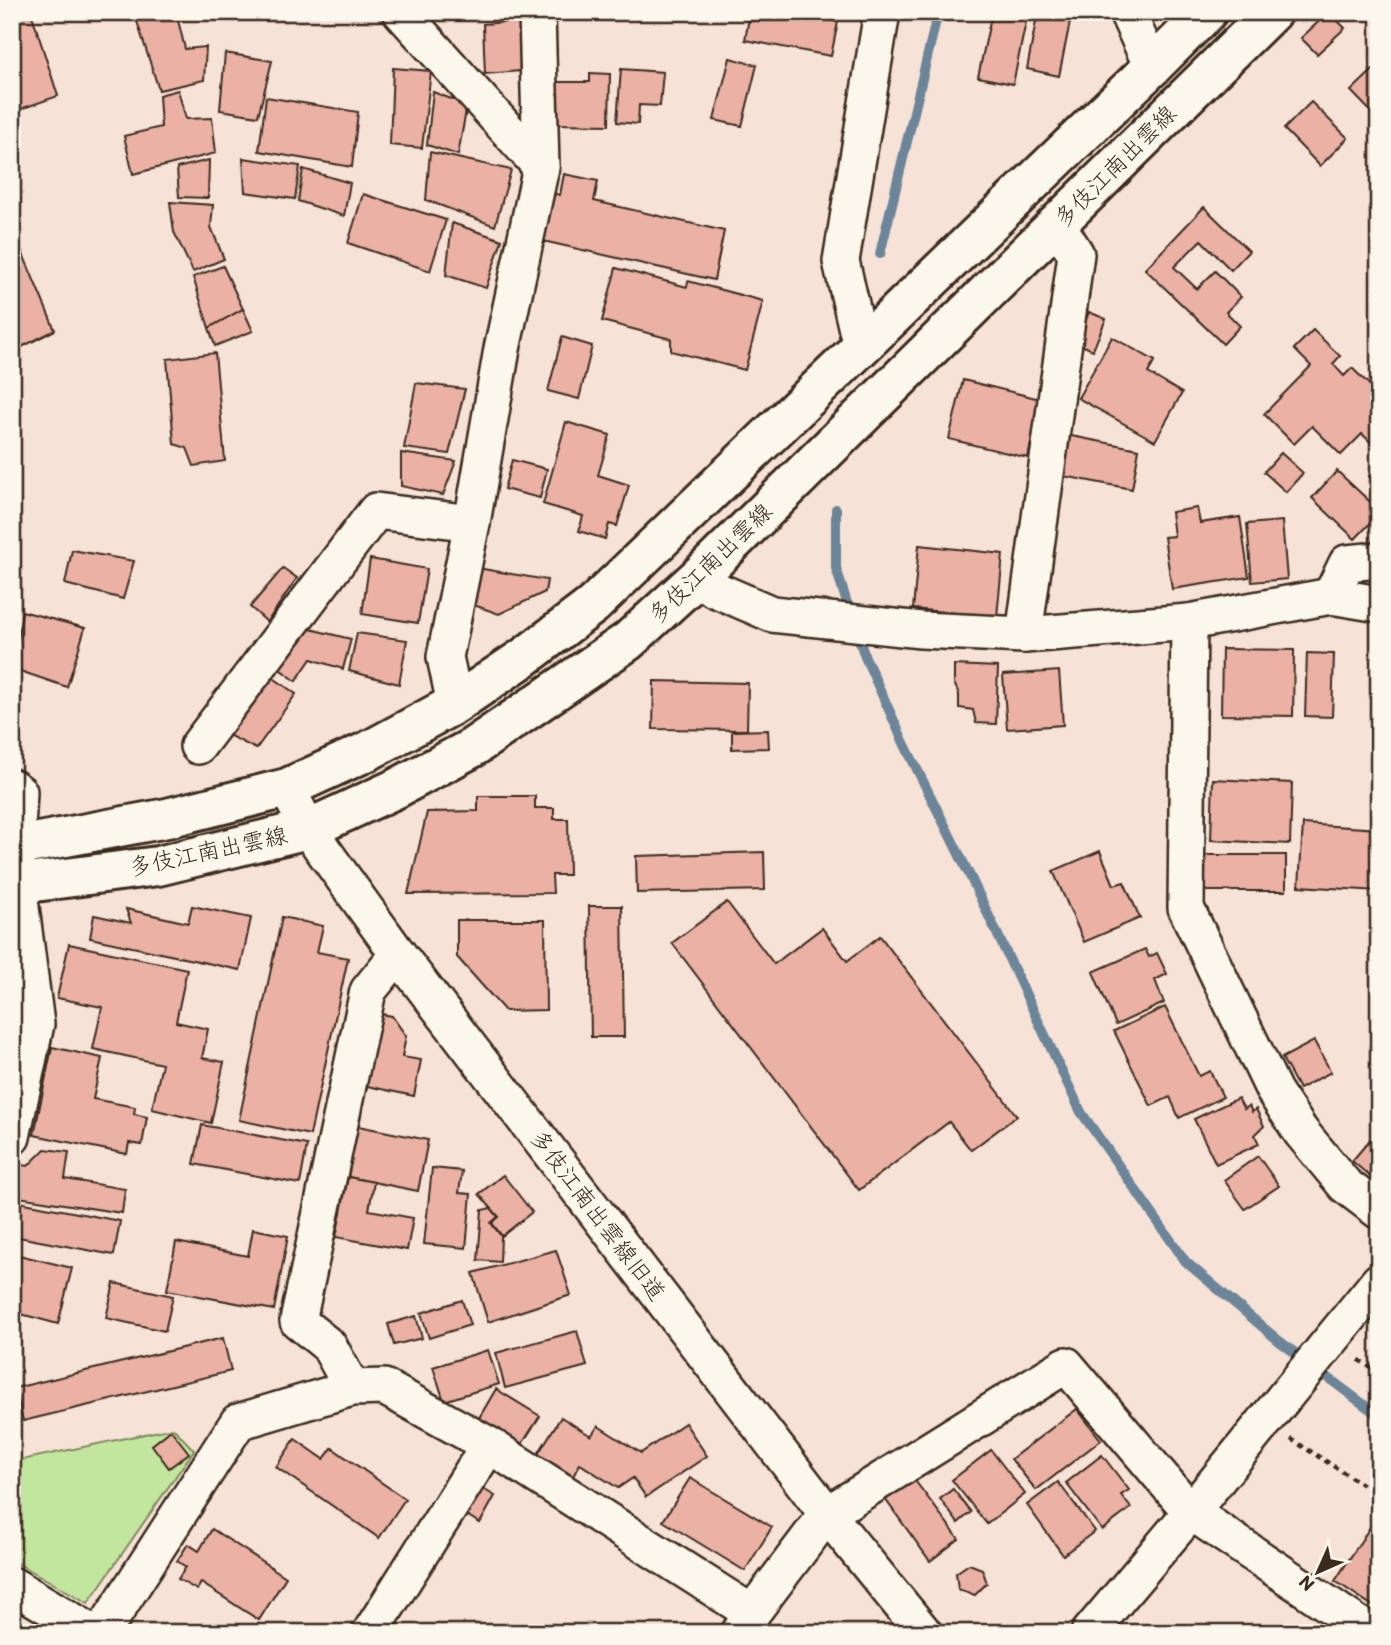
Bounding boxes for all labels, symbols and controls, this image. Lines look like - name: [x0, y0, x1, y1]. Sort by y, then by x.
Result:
- street label: 多伎江南出雲線: [1048, 99, 1182, 233]
- street label: 多伎江南出雲線: [642, 497, 778, 629]
- street label: 多伎江南出雲線: [126, 821, 290, 881]
- street label: 多伎江南出雲線旧道: [525, 1124, 671, 1306]
- north arrow: [1282, 1536, 1352, 1606]
- text: N: [1294, 1571, 1319, 1596]

